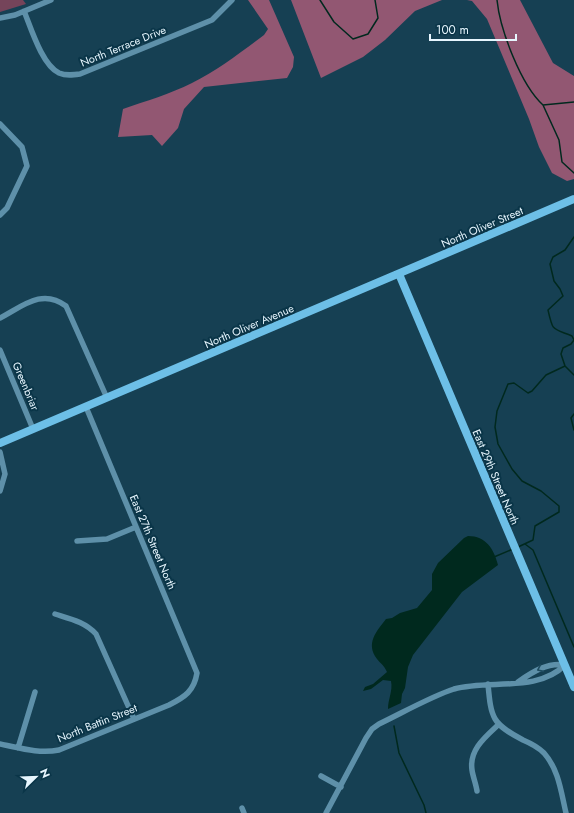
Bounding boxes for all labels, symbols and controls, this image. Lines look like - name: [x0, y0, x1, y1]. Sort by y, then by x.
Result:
- scale bar: [430, 16, 516, 42]
- street label: North Terrace Drive: [78, 21, 169, 71]
- text: 100 m: [436, 21, 469, 39]
- street label: North Oliver Street: [438, 202, 526, 252]
- street label: North Oliver Avenue: [202, 300, 297, 352]
- street label: Greenbriar: [9, 359, 43, 413]
- street label: East 29th Street North: [469, 427, 523, 527]
- street label: East 27th Street North: [126, 492, 180, 592]
- one-way arrow: [537, 664, 544, 672]
- street label: North Battin Street: [55, 700, 140, 746]
- north arrow: [16, 757, 56, 797]
- text: N: [36, 766, 54, 780]

